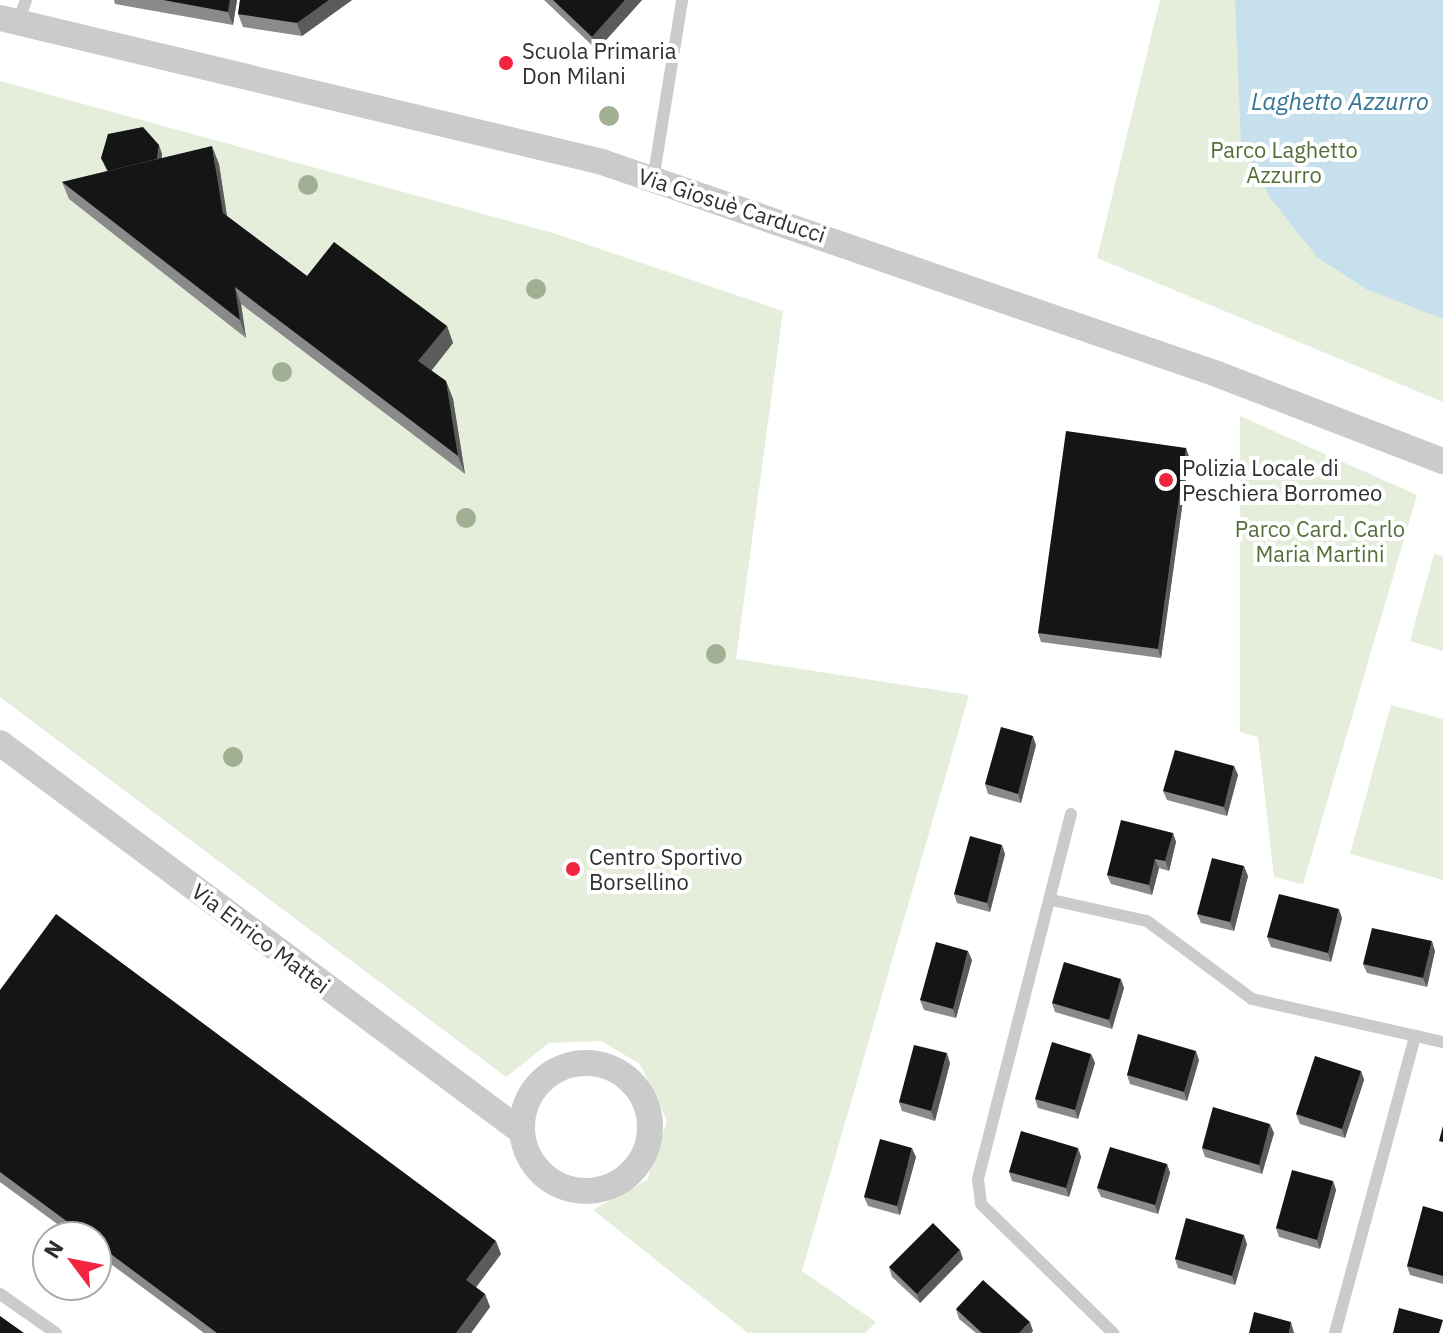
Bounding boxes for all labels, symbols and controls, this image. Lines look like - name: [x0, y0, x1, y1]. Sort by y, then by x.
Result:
- place label: Scuola Primaria Don Milani: [522, 37, 677, 88]
- marker: Scuola Primaria Don Milani: [497, 54, 515, 72]
- water label: Laghetto Azzurro: [1251, 88, 1429, 116]
- park label: Parco Laghetto Azzurro: [1210, 136, 1358, 188]
- street label: Via Giosuè Carducci: [635, 162, 829, 248]
- place label: Polizia Locale di Peschiera Borromeo: [1182, 454, 1382, 506]
- marker: Polizia Locale di Peschiera Borromeo: [1157, 471, 1175, 489]
- park label: Parco Card. Carlo Maria Martini: [1235, 515, 1405, 566]
- place label: Centro Sportivo Borsellino: [589, 843, 743, 894]
- marker: Centro Sportivo Borsellino: [564, 860, 582, 878]
- street label: Via Enrico Mattei: [187, 878, 335, 998]
- north arrow: [32, 1221, 112, 1301]
- text: N: [36, 1235, 69, 1264]

